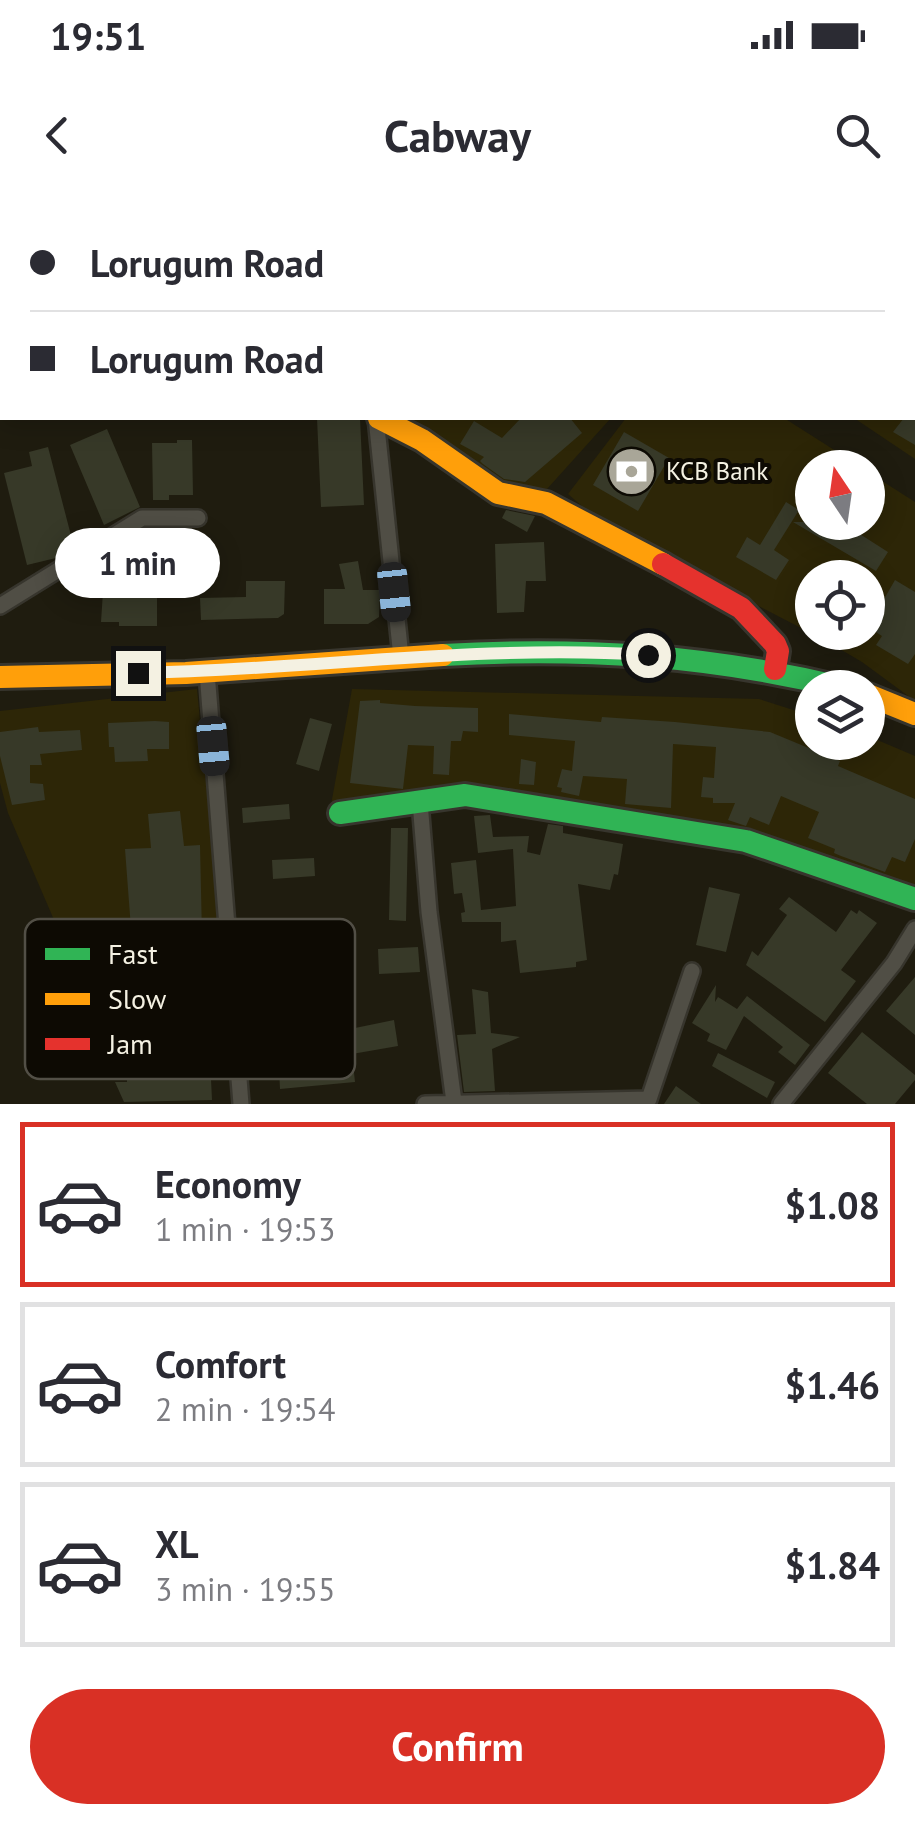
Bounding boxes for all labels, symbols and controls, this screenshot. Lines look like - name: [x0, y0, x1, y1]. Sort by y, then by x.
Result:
- text: 19:51: [50, 11, 146, 60]
- text: Cabway: [384, 106, 531, 164]
- icon: back: [30, 108, 85, 163]
- icon: search: [830, 108, 885, 163]
- text: Lorugum Road: [90, 238, 324, 287]
- text: Lorugum Road: [90, 334, 324, 383]
- bank icon: KCB Bank: [605, 445, 657, 497]
- north arrow: [795, 450, 885, 540]
- map controls: [795, 450, 885, 760]
- place label: KCB Bank: [666, 455, 768, 487]
- callout: 1 min: [56, 528, 220, 598]
- text: 1 min: [98, 542, 177, 584]
- button: locate: [795, 560, 885, 650]
- car: [376, 561, 412, 623]
- route start: [626, 633, 671, 678]
- route end: [116, 651, 161, 696]
- button: layers: [795, 670, 885, 760]
- car: [195, 715, 231, 777]
- legend: [25, 919, 355, 1079]
- text: Fast: [108, 935, 158, 972]
- text: Slow: [108, 980, 167, 1017]
- text: Jam: [107, 1025, 153, 1062]
- text: Economy: [155, 1159, 301, 1208]
- icon: car: [35, 1160, 125, 1250]
- text: $1.08: [784, 1180, 880, 1229]
- text: 1 min · 19:53: [155, 1208, 335, 1250]
- text: Comfort: [155, 1339, 286, 1388]
- icon: car: [35, 1340, 125, 1430]
- text: $1.46: [784, 1360, 880, 1409]
- text: 2 min · 19:54: [155, 1388, 335, 1430]
- text: XL: [155, 1519, 199, 1568]
- icon: car: [35, 1520, 125, 1610]
- text: $1.84: [784, 1540, 880, 1589]
- text: 3 min · 19:55: [155, 1568, 335, 1610]
- button: Confirm: [30, 1689, 885, 1804]

